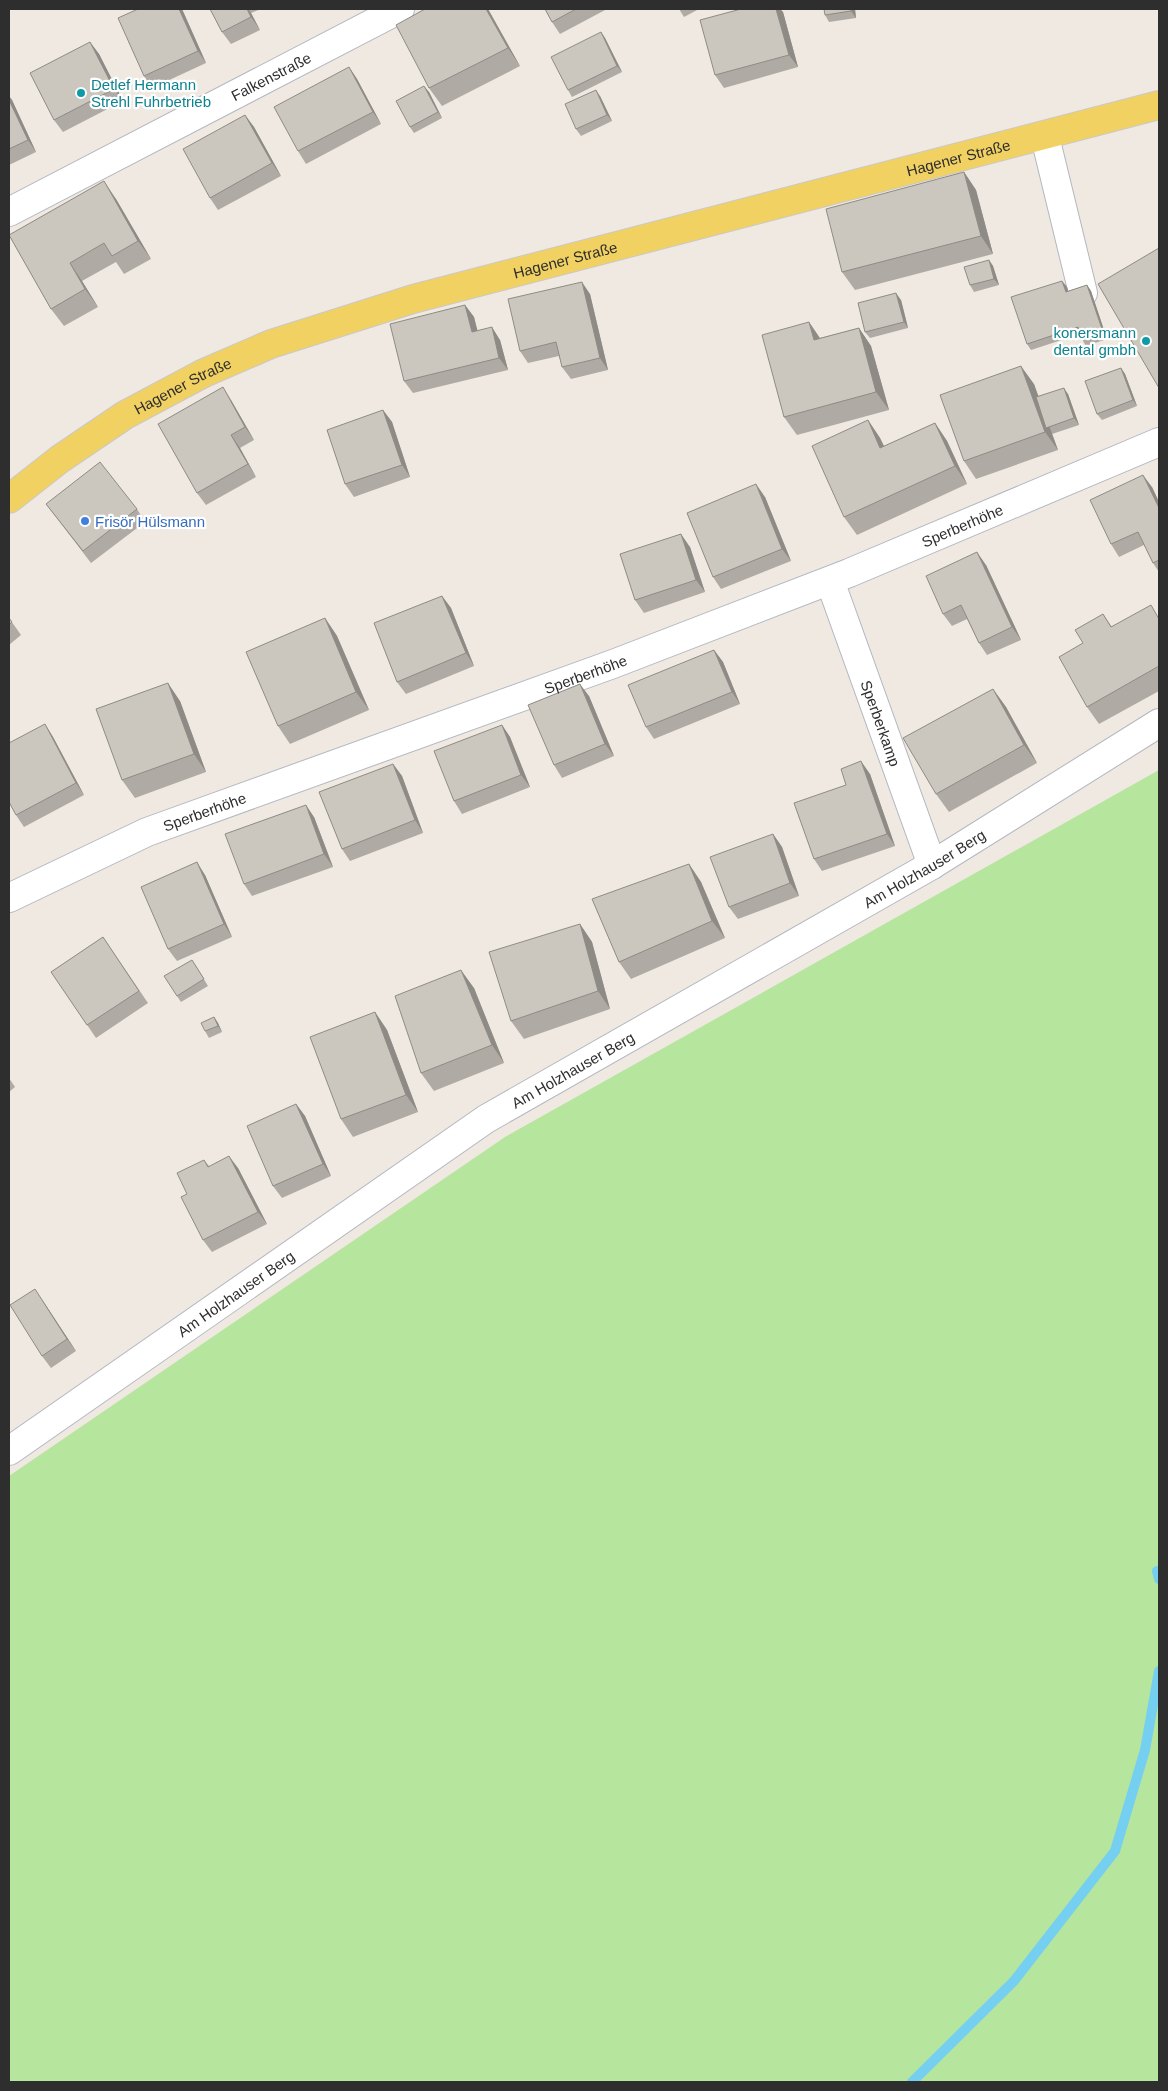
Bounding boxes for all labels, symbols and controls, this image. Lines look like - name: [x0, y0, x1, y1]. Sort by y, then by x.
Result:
- street label: Falkenstraße: [228, 48, 314, 104]
- place label: Detlef Hermann Strehl Fuhrbetrieb: [91, 76, 211, 110]
- marker: Detlef Hermann Strehl Fuhrbetrieb: [75, 87, 87, 99]
- street label: Hagener Straße: [904, 136, 1012, 179]
- street label: Hagener Straße: [511, 238, 619, 281]
- place label: konersmann dental gmbh: [1053, 324, 1136, 358]
- marker: konersmann dental gmbh: [1140, 335, 1152, 347]
- street label: Hagener Straße: [131, 354, 234, 417]
- street label: Sperberhöhe: [919, 501, 1005, 550]
- place label: Frisör Hülsmann: [95, 513, 205, 530]
- marker: Frisör Hülsmann: [79, 515, 91, 527]
- street label: Sperberhöhe: [542, 651, 629, 697]
- street label: Sperberkamp: [858, 678, 904, 768]
- street label: Sperberhöhe: [161, 789, 248, 834]
- street label: Am Holzhauser Berg: [860, 826, 988, 911]
- street label: Am Holzhauser Berg: [508, 1028, 637, 1111]
- street label: Am Holzhauser Berg: [174, 1247, 297, 1340]

